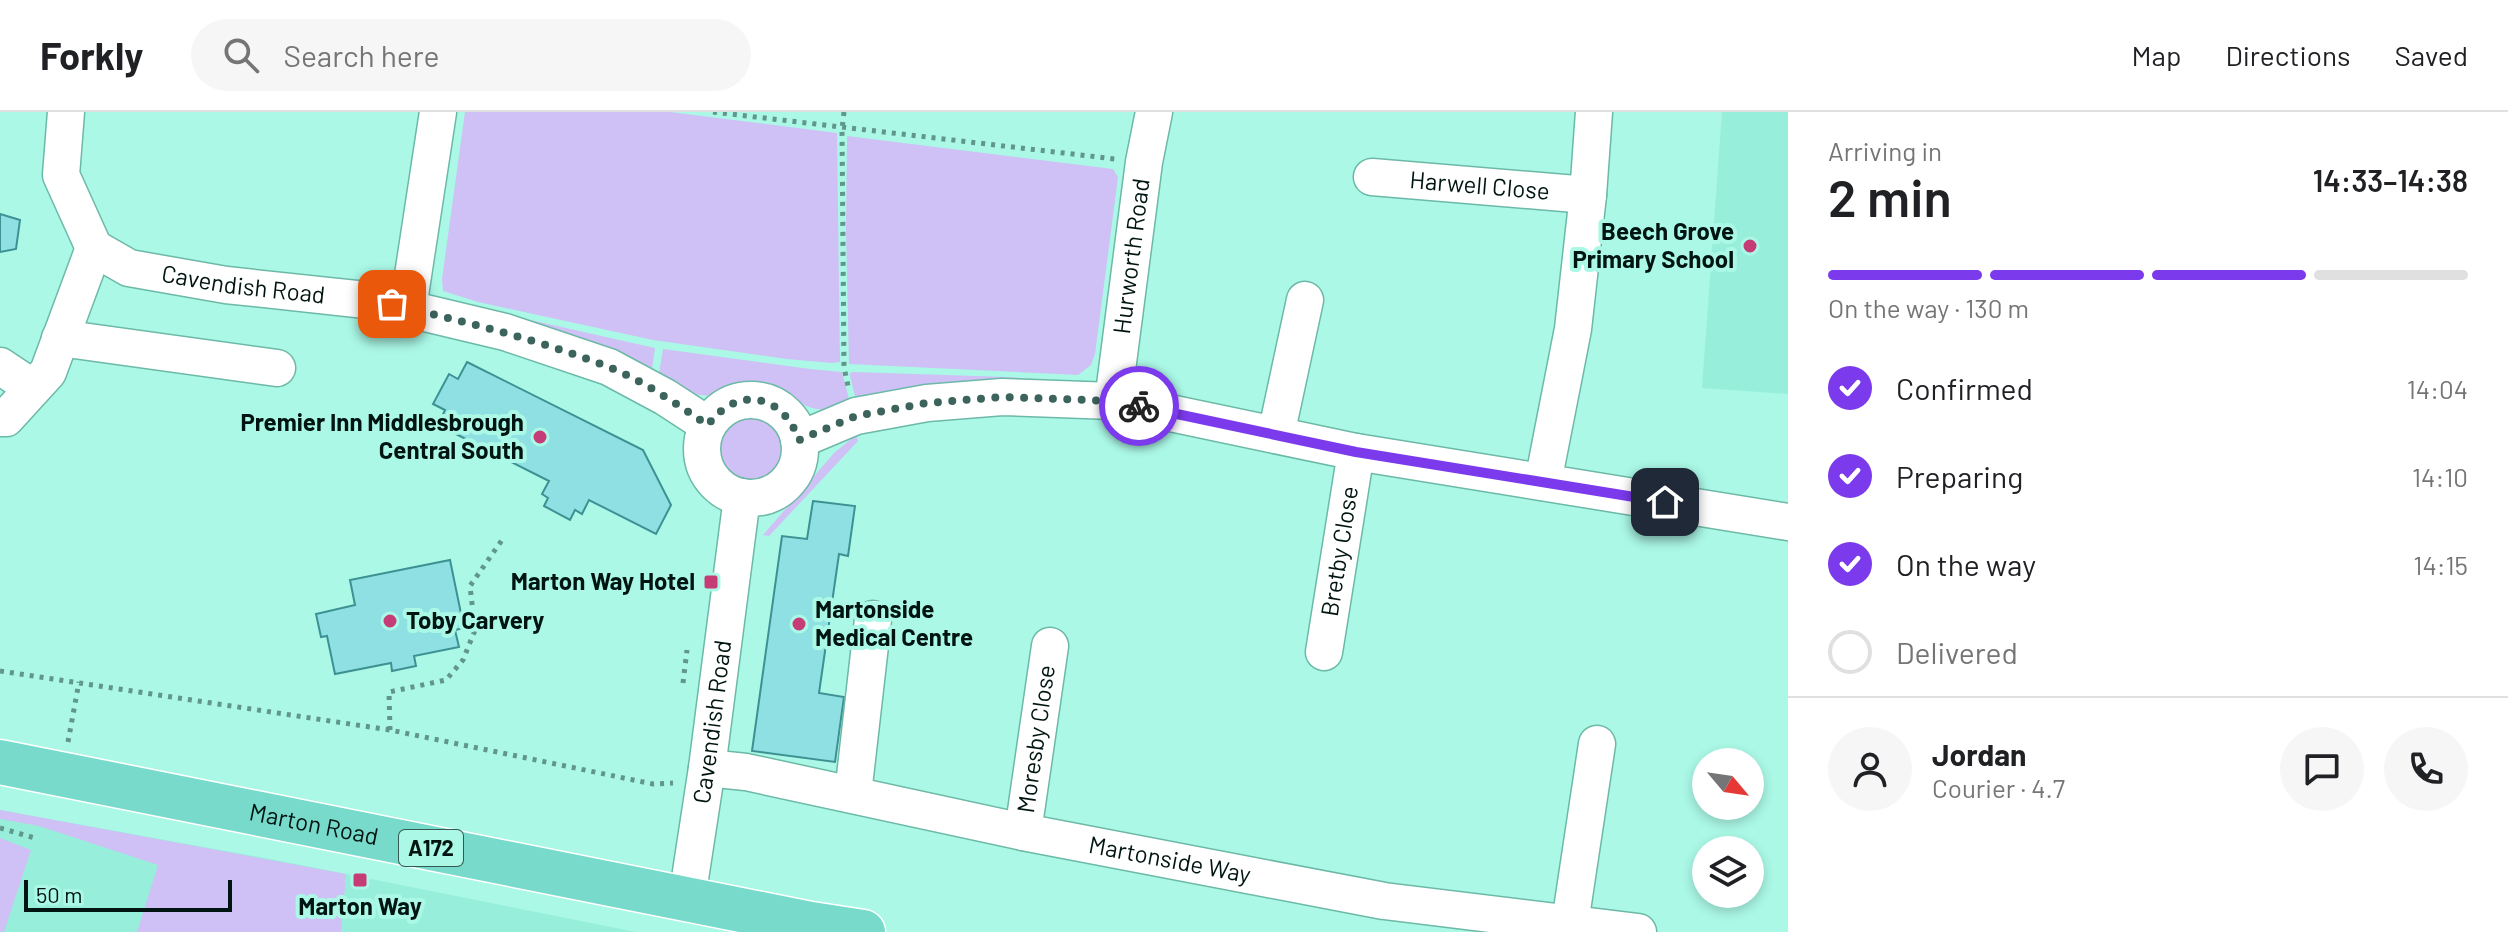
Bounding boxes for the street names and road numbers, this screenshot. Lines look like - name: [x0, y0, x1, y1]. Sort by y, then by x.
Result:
- street label: Harwell Close: [1409, 164, 1551, 205]
- street label: Hurworth Road: [1106, 176, 1155, 336]
- street label: Cavendish Road: [160, 258, 327, 309]
- street label: Bretby Close: [1314, 484, 1363, 618]
- street label: Cavendish Road: [686, 638, 736, 805]
- street label: Moresby Close: [1010, 663, 1060, 815]
- street label: Marton Road: [247, 796, 381, 850]
- street label: Martonside Way: [1087, 829, 1253, 888]
- road number: A172: [399, 830, 463, 866]

